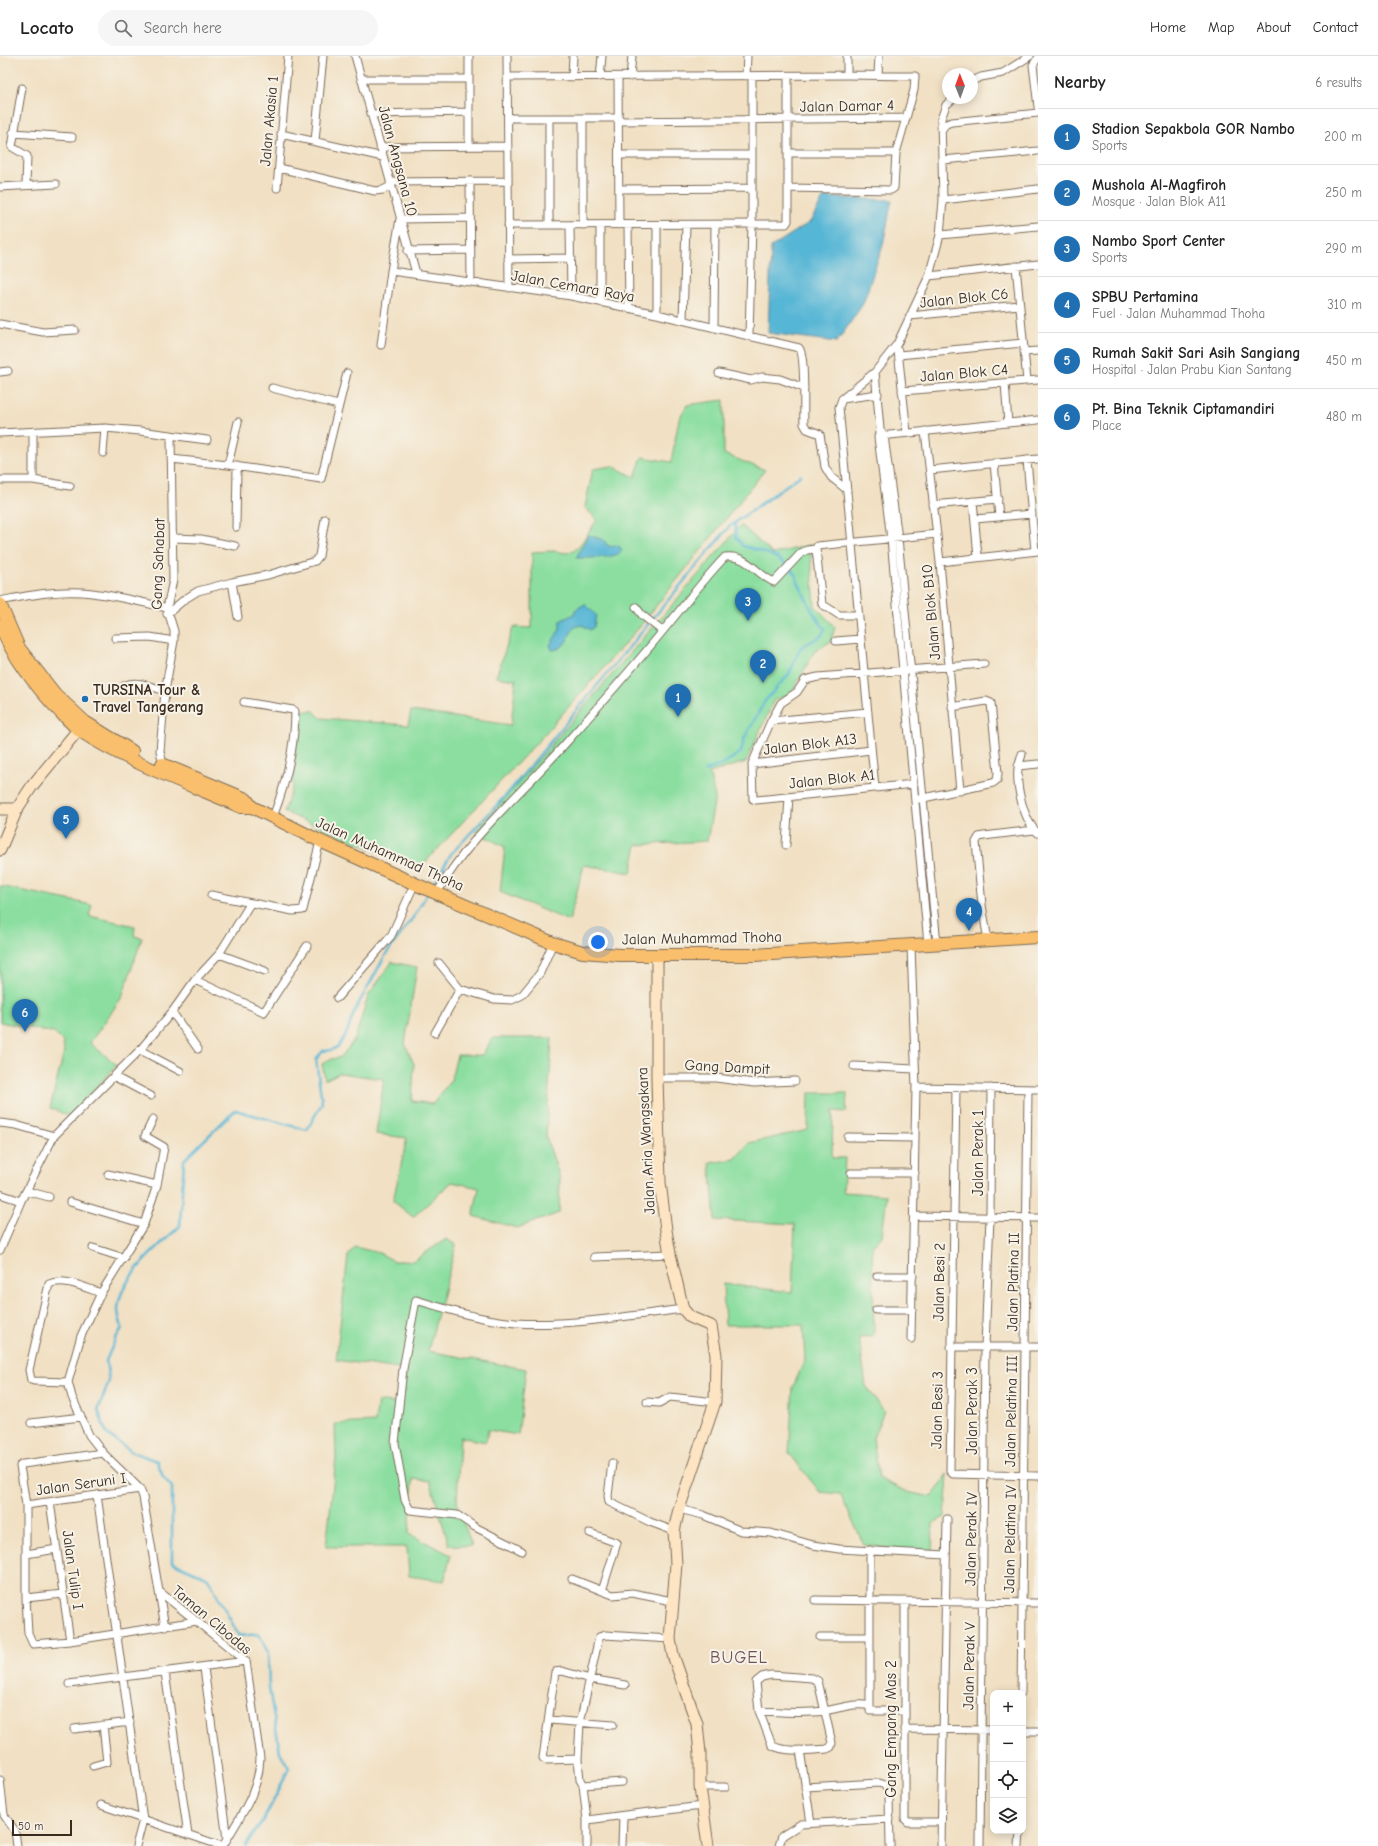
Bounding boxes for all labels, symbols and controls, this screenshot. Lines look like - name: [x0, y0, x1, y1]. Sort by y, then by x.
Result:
- search box: [98, 10, 378, 46]
- text: Locato: [20, 17, 74, 39]
- icon: search: [112, 17, 134, 39]
- text: Search here: [144, 19, 222, 37]
- text: Home: [1150, 19, 1186, 36]
- text: Map: [1208, 19, 1234, 36]
- text: About: [1256, 19, 1291, 36]
- text: Contact: [1313, 19, 1358, 36]
- north arrow: [942, 68, 978, 104]
- text: Nearby: [1054, 73, 1105, 92]
- street label: Jalan Akasia 1: [256, 75, 282, 167]
- text: 6 results: [1315, 75, 1362, 90]
- street label: Jalan Damar 4: [800, 96, 894, 116]
- street label: Jalan Angsana 10: [375, 104, 421, 218]
- text: Stadion Sepakbola GOR Nambo: [1092, 120, 1295, 138]
- text: 1: [1064, 129, 1070, 144]
- text: 200 m: [1324, 129, 1362, 144]
- text: Sports: [1092, 138, 1127, 153]
- text: Mushola Al-Magfiroh: [1092, 176, 1226, 194]
- text: 2: [1064, 185, 1070, 200]
- text: 250 m: [1325, 185, 1362, 200]
- text: Mosque · Jalan Blok A11: [1092, 194, 1226, 209]
- text: Nambo Sport Center: [1092, 232, 1225, 250]
- text: 3: [1064, 241, 1070, 256]
- text: 290 m: [1325, 241, 1362, 256]
- text: Sports: [1092, 250, 1127, 265]
- street label: Jalan Cemara Raya: [510, 266, 636, 306]
- street label: Jalan Blok C6: [919, 284, 1009, 312]
- text: SPBU Pertamina: [1092, 288, 1198, 306]
- text: 4: [1064, 297, 1070, 312]
- text: 310 m: [1327, 297, 1362, 312]
- text: Fuel · Jalan Muhammad Thoha: [1092, 306, 1265, 321]
- text: Rumah Sakit Sari Asih Sangiang: [1092, 344, 1301, 362]
- text: 5: [1064, 353, 1070, 368]
- text: 450 m: [1326, 353, 1362, 368]
- street label: Jalan Blok C4: [919, 360, 1009, 386]
- text: Hospital · Jalan Prabu Kian Santang: [1092, 362, 1292, 377]
- text: Pt. Bina Teknik Ciptamandiri: [1092, 400, 1274, 418]
- text: 6: [1064, 409, 1070, 424]
- text: 480 m: [1326, 409, 1362, 424]
- text: Place: [1092, 418, 1122, 433]
- street label: Gang Sahabat: [147, 517, 169, 610]
- street label: Jalan Blok B10: [918, 563, 944, 661]
- pin: 3: [735, 588, 761, 621]
- pin: 2: [750, 650, 776, 683]
- place label: TURSINA Tour & Travel Tangerang: [93, 681, 204, 716]
- pin: 1: [665, 684, 691, 717]
- marker: TURSINA Tour & Travel Tangerang: [80, 694, 90, 704]
- street label: Jalan Blok A13: [762, 729, 858, 759]
- street label: Jalan Blok A1: [788, 766, 876, 792]
- pin: 5: [53, 806, 79, 839]
- street label: Jalan Muhammad Thoha: [313, 813, 467, 895]
- pin: 4: [956, 898, 982, 931]
- street label: Jalan Muhammad Thoha: [622, 928, 782, 948]
- your location: [588, 932, 608, 952]
- pin: 6: [12, 999, 38, 1032]
- street label: Gang Dampit: [684, 1056, 771, 1078]
- street label: Jalan Aria Wangsakara: [633, 1067, 659, 1215]
- street label: Jalan Perak 1: [969, 1110, 987, 1196]
- street label: Jalan Platina II: [1003, 1232, 1023, 1332]
- street label: Jalan Besi 2: [929, 1243, 949, 1321]
- street label: Jalan Pelatina III: [1001, 1355, 1021, 1467]
- street label: Jalan Perak 3: [963, 1367, 981, 1455]
- street label: Jalan Besi 3: [927, 1371, 947, 1449]
- street label: Jalan Seruni I: [35, 1469, 127, 1499]
- street label: Jalan Pelatina IV: [1000, 1485, 1020, 1593]
- street label: Jalan Perak IV: [961, 1492, 981, 1586]
- street label: Jalan Tulip I: [59, 1529, 87, 1611]
- street label: Taman Cibodas: [169, 1582, 255, 1658]
- street label: Jalan Perak V: [959, 1622, 979, 1710]
- district label: BUGEL: [710, 1648, 768, 1667]
- street label: Gang Empang Mas 2: [882, 1660, 900, 1798]
- map controls: [990, 1690, 1026, 1834]
- button: +: [990, 1690, 1026, 1726]
- button: −: [990, 1726, 1026, 1762]
- button: locate: [990, 1762, 1026, 1798]
- button: layers: [990, 1798, 1026, 1834]
- scale bar: [12, 1818, 72, 1837]
- text: 50 m: [18, 1820, 43, 1833]

